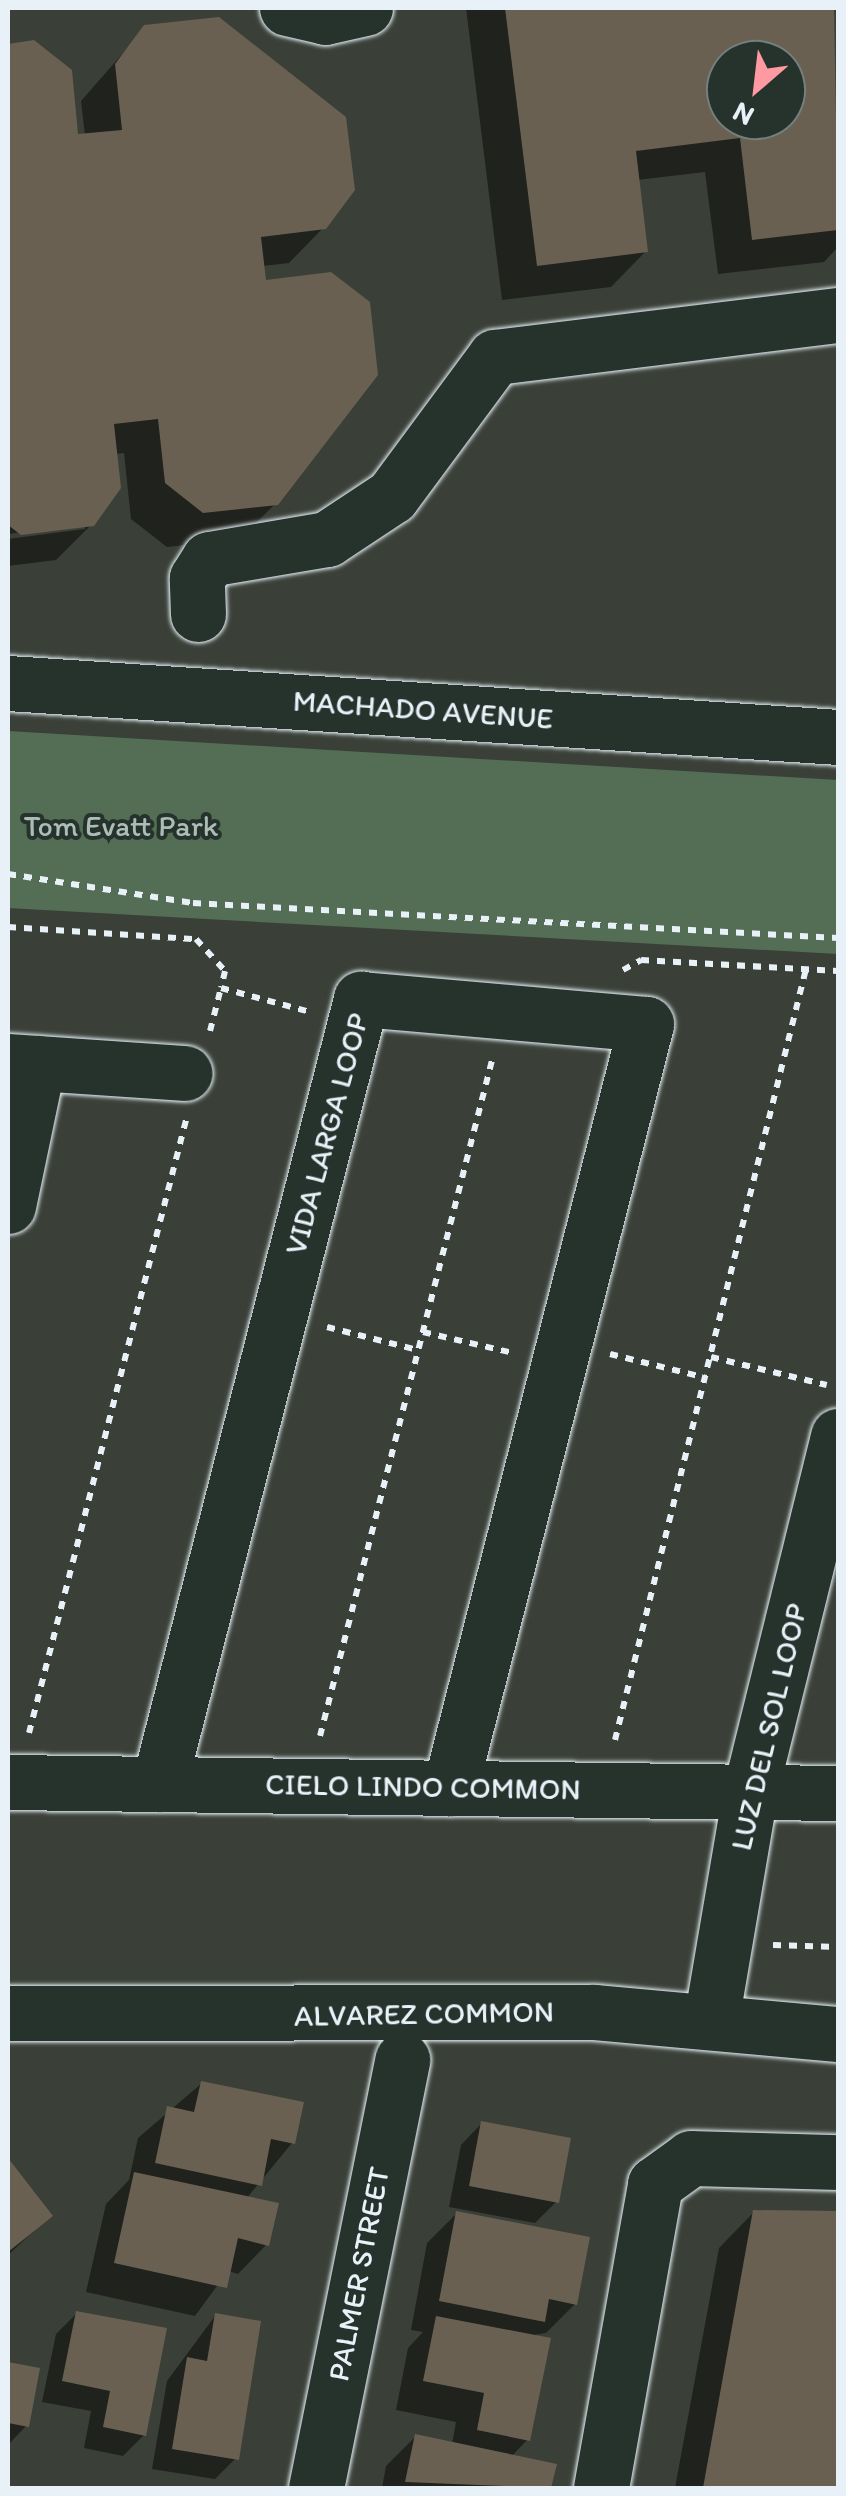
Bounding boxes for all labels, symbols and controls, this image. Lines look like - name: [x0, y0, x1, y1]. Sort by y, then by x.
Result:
- north arrow: [706, 40, 806, 140]
- text: N: [727, 95, 759, 134]
- street label: MACHADO AVENUE: [292, 683, 554, 737]
- park label: Tom Evatt Park: [24, 808, 218, 844]
- street label: VIDA LARGA LOOP: [277, 1009, 377, 1259]
- street label: LUZ DEL SOL LOOP: [723, 1600, 815, 1854]
- street label: CIELO LINDO COMMON: [265, 1766, 581, 1808]
- street label: ALVAREZ COMMON: [293, 1994, 555, 2034]
- street label: PALMER STREET: [321, 2164, 397, 2384]

